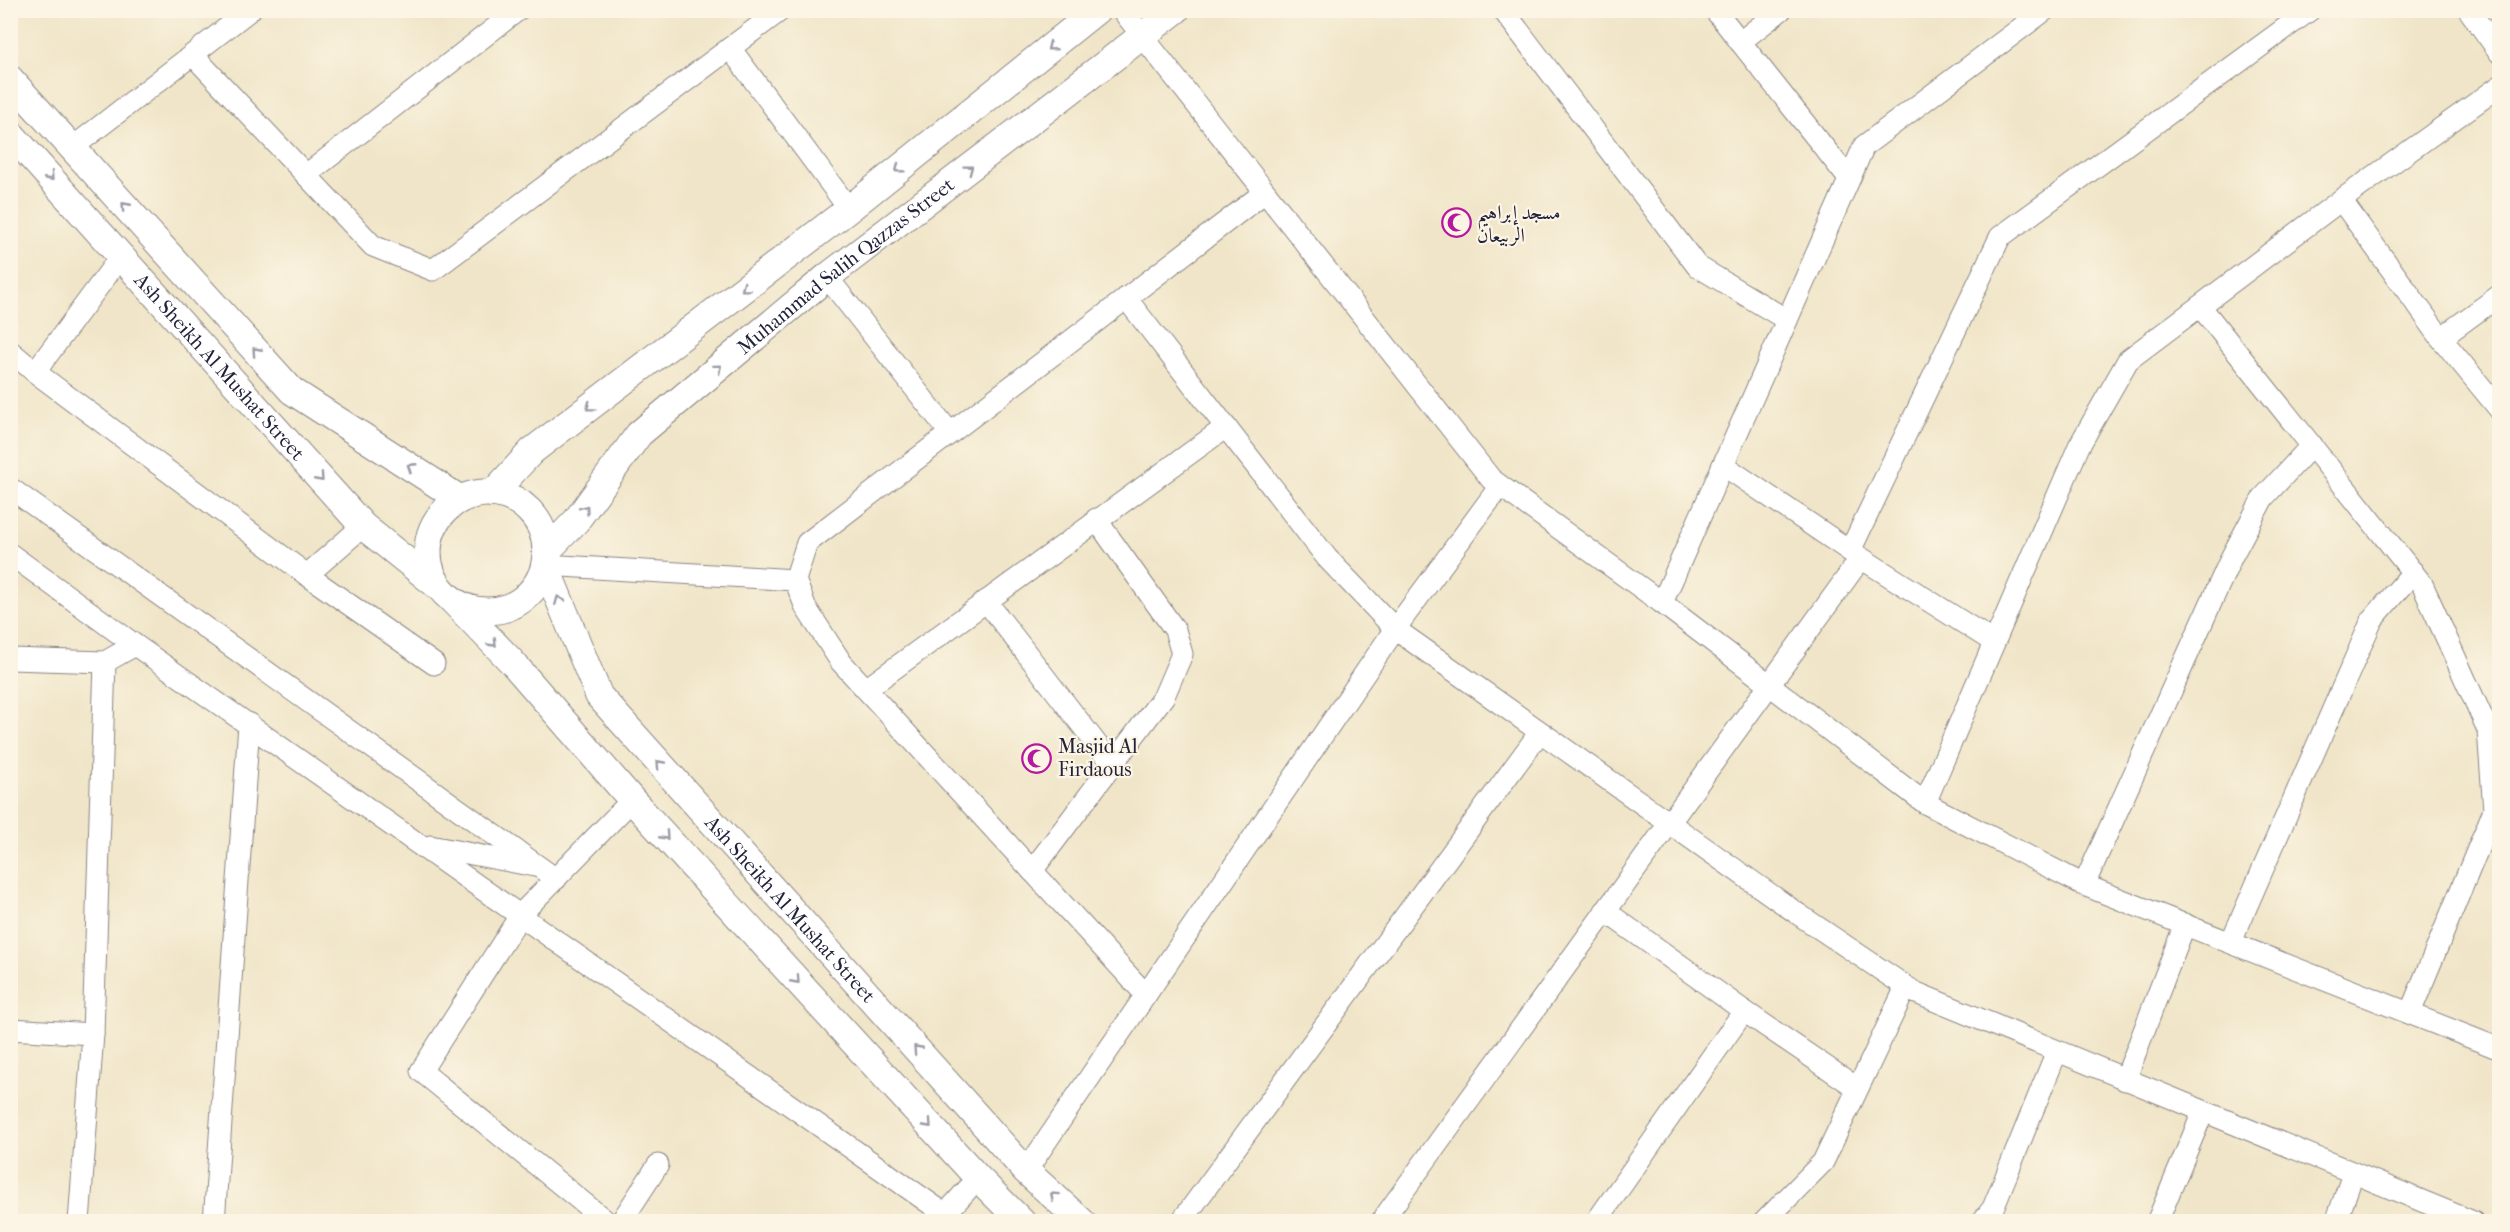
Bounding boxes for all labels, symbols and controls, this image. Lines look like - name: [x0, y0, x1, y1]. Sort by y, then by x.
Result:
- one-way arrow: [1047, 40, 1058, 51]
- one-way arrow: [894, 161, 905, 172]
- one-way arrow: [963, 165, 974, 176]
- one-way arrow: [43, 170, 54, 180]
- street label: Muhammad Salih Qazzas Street: [733, 173, 959, 359]
- place label: مسجد إبراهيم الربيعان: [1477, 201, 1561, 247]
- one-way arrow: [121, 202, 132, 213]
- mosque icon: مسجد إبراهيم الربيعان: [1440, 207, 1472, 239]
- street label: Ash Sheikh Al Mushat Street: [129, 268, 309, 465]
- one-way arrow: [740, 281, 751, 292]
- one-way arrow: [252, 347, 263, 358]
- one-way arrow: [711, 364, 722, 375]
- one-way arrow: [585, 399, 596, 410]
- one-way arrow: [406, 464, 417, 475]
- one-way arrow: [313, 471, 324, 482]
- one-way arrow: [578, 504, 589, 515]
- one-way arrow: [554, 595, 566, 606]
- one-way arrow: [486, 637, 497, 647]
- place label: Masjid Al Firdaous: [1058, 735, 1138, 781]
- mosque icon: Masjid Al Firdaous: [1021, 742, 1053, 774]
- one-way arrow: [656, 760, 667, 771]
- street label: Ash Sheikh Al Mushat Street: [700, 810, 880, 1007]
- one-way arrow: [658, 829, 669, 840]
- one-way arrow: [789, 973, 800, 984]
- one-way arrow: [913, 1046, 924, 1056]
- one-way arrow: [921, 1117, 932, 1127]
- one-way arrow: [1050, 1192, 1061, 1203]

